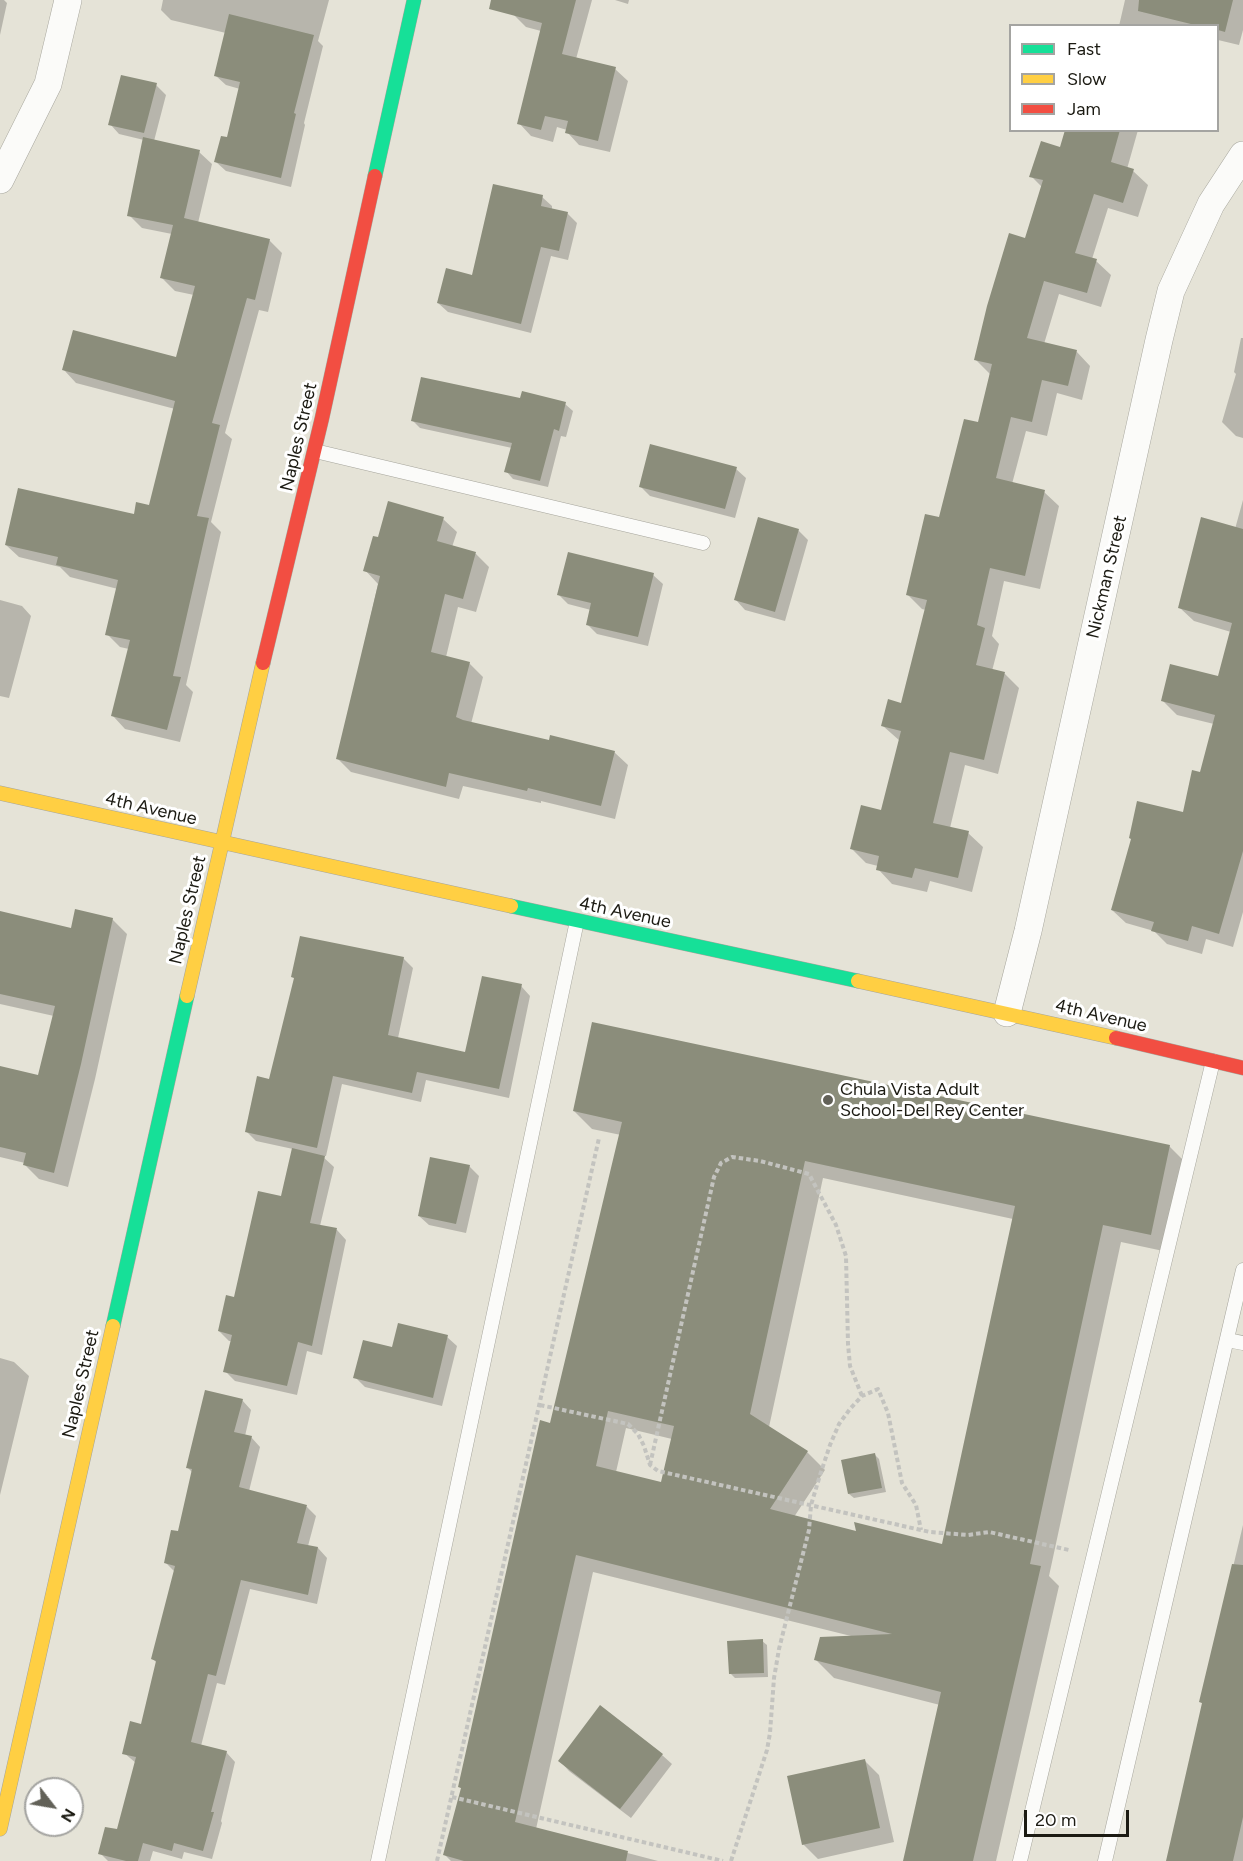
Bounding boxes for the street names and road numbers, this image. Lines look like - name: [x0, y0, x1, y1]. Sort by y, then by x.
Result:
- street label: Naples Street: [276, 381, 322, 493]
- street label: Nickman Street: [1082, 513, 1132, 641]
- street label: 4th Avenue: [103, 788, 199, 830]
- street label: Naples Street: [165, 854, 211, 966]
- street label: 4th Avenue: [577, 893, 673, 933]
- street label: 4th Avenue: [1053, 995, 1149, 1037]
- street label: Naples Street: [58, 1328, 104, 1440]

